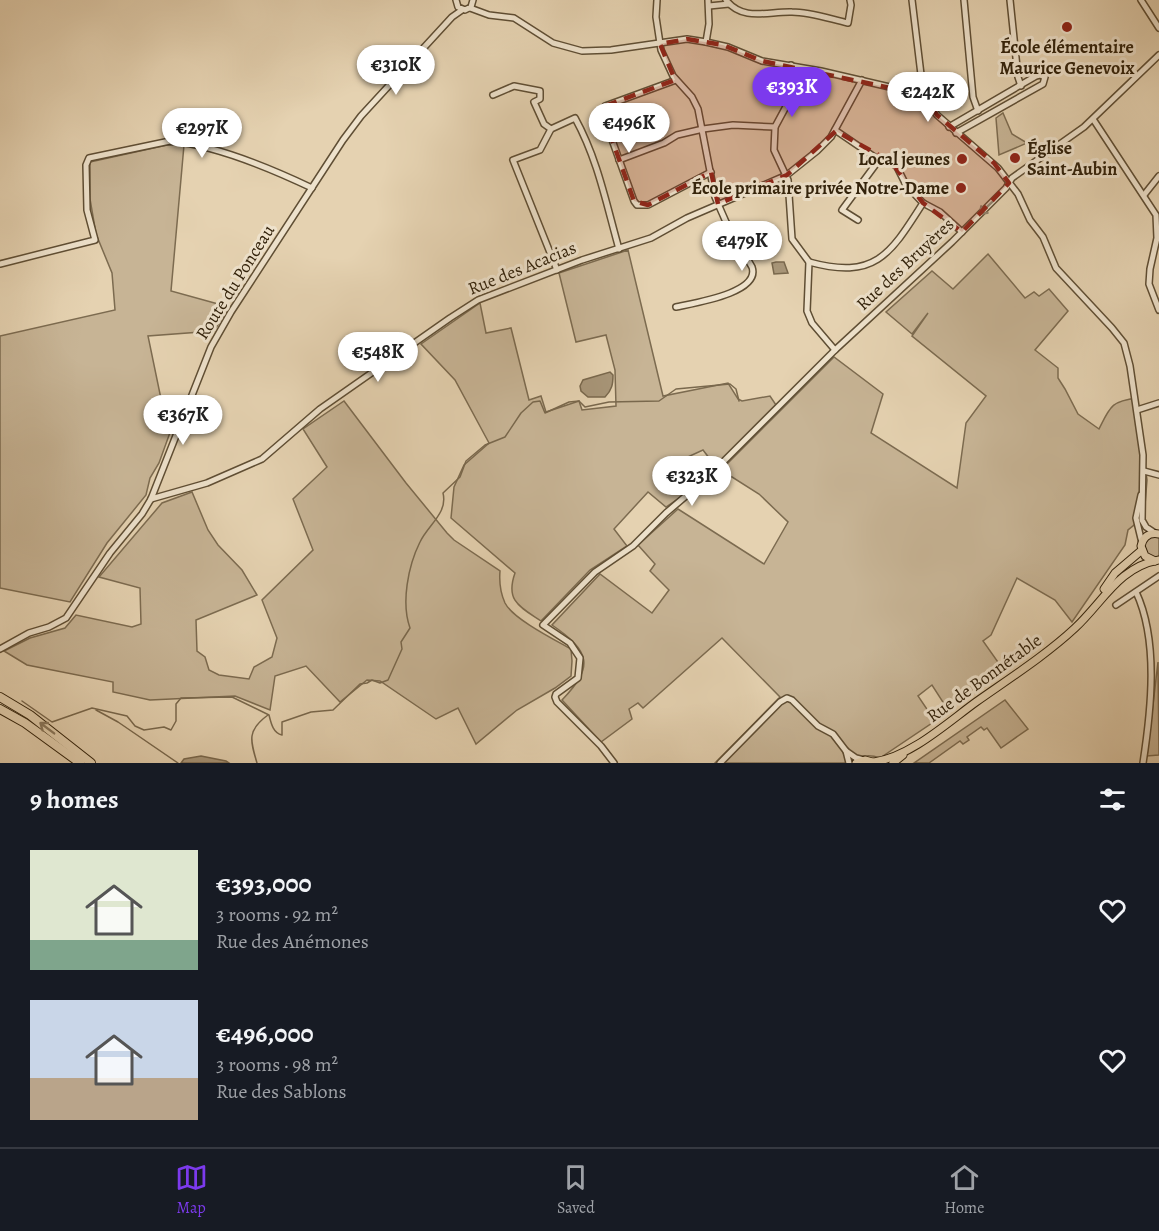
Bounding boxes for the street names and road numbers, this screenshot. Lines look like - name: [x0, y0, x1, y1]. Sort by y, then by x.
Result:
- street label: Rue des Bruyères: [851, 212, 959, 316]
- street label: Route du Ponceau: [190, 220, 280, 344]
- street label: Rue des Acacias: [464, 235, 580, 301]
- street label: Rue de Bonnétable: [922, 628, 1046, 728]

